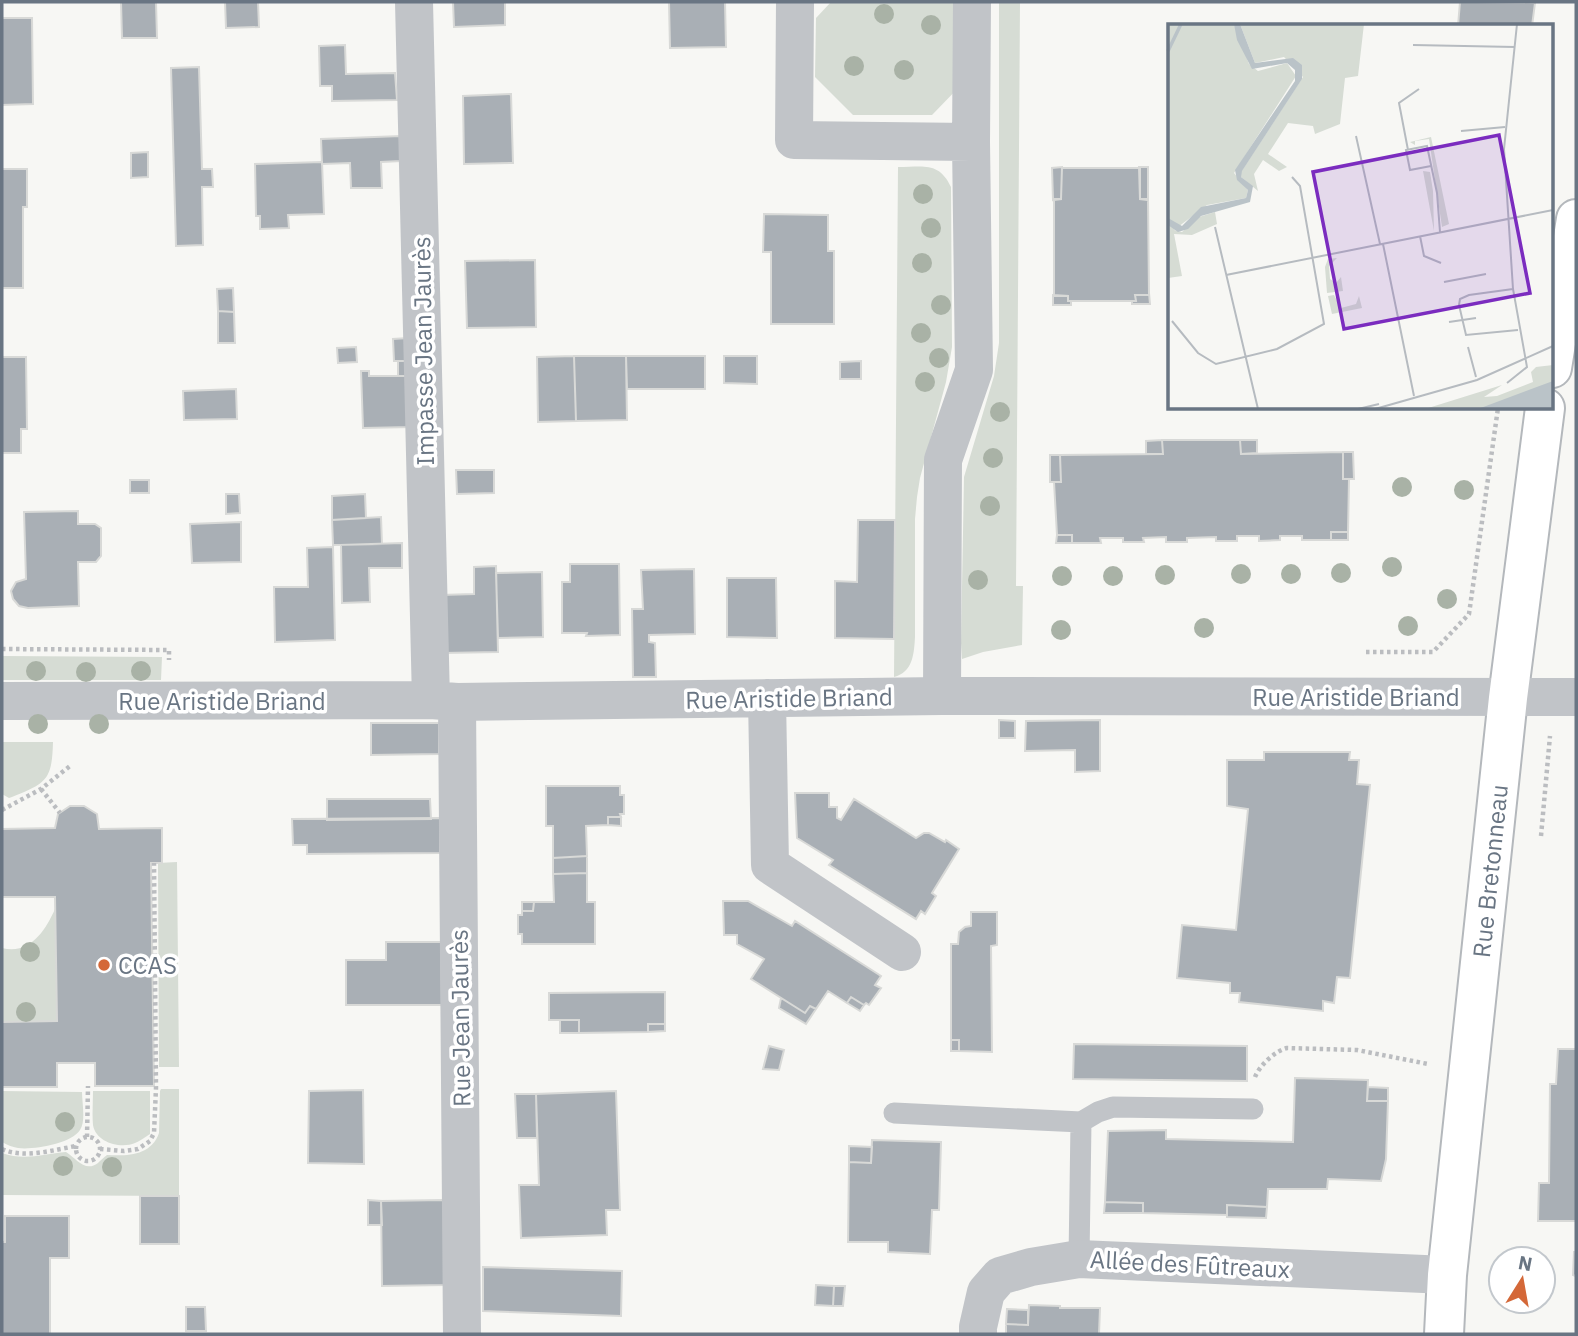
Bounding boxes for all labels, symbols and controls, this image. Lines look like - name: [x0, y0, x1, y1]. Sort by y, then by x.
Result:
- inset map: [1168, 24, 1554, 410]
- street label: Impasse Jean Jaurès: [405, 236, 441, 466]
- street label: Rue Aristide Briand: [685, 680, 893, 716]
- street label: Rue Aristide Briand: [1252, 681, 1460, 713]
- street label: Rue Aristide Briand: [118, 685, 326, 717]
- street label: Rue Bretonneau: [1465, 783, 1515, 959]
- street label: Rue Jean Jaurès: [442, 929, 478, 1107]
- place label: CCAS: [118, 949, 177, 981]
- marker: CCAS: [96, 957, 112, 973]
- street label: Allée des Fûtreaux: [1089, 1243, 1291, 1285]
- north arrow: [1487, 1245, 1557, 1315]
- text: N: [1516, 1250, 1534, 1276]

